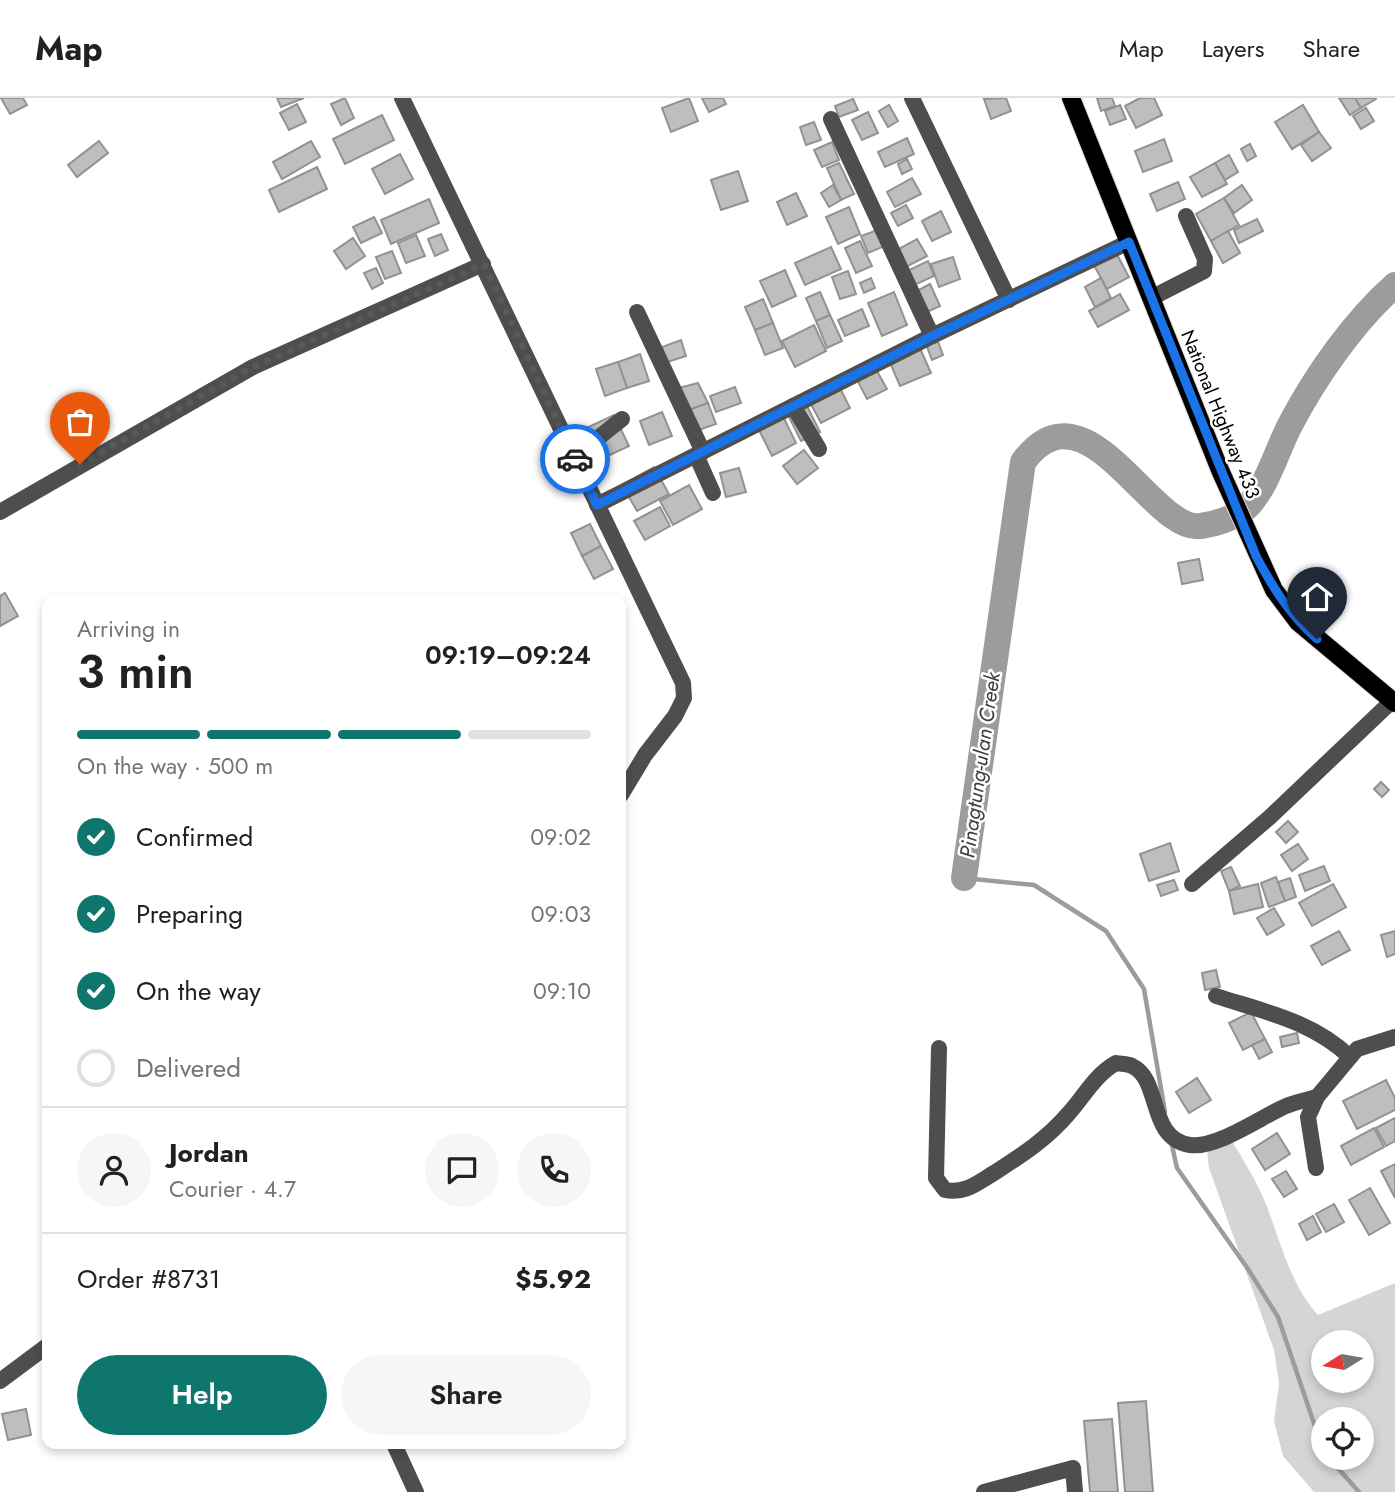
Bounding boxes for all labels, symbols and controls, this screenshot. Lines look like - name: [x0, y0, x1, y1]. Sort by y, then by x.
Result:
- text: Map: [35, 25, 103, 72]
- text: Map: [1119, 31, 1164, 66]
- text: Layers: [1202, 31, 1264, 66]
- text: Share: [1302, 31, 1360, 66]
- street label: National Highway 433: [1174, 326, 1267, 503]
- pin: [50, 392, 110, 464]
- icon: bag: [61, 403, 99, 441]
- courier: [540, 424, 610, 494]
- icon: car: [556, 440, 594, 478]
- pin: [1287, 567, 1347, 639]
- icon: home: [1298, 578, 1336, 616]
- text: Arriving in: [77, 612, 180, 646]
- text: 09:19–09:24: [425, 636, 591, 674]
- text: 3 min: [77, 639, 194, 705]
- water label: Pinagtung-ulan Creek: [952, 669, 1008, 860]
- text: On the way · 500 m: [77, 749, 273, 783]
- icon: check: [77, 818, 115, 856]
- text: Confirmed: [136, 818, 253, 856]
- text: 09:02: [530, 820, 591, 854]
- icon: check: [77, 895, 115, 933]
- text: Preparing: [136, 895, 243, 933]
- text: 09:03: [531, 897, 591, 931]
- icon: check: [77, 972, 115, 1010]
- text: On the way: [136, 972, 261, 1010]
- text: 09:10: [533, 974, 591, 1008]
- text: Delivered: [136, 1049, 241, 1087]
- button: person: [77, 1133, 151, 1207]
- button: chat: [425, 1133, 499, 1207]
- button: phone: [517, 1133, 591, 1207]
- text: Jordan: [169, 1134, 249, 1172]
- text: Courier · 4.7: [169, 1172, 296, 1206]
- text: Order #8731: [77, 1260, 220, 1298]
- text: $5.92: [515, 1260, 591, 1298]
- north arrow: [1311, 1330, 1374, 1393]
- map controls: [1311, 1330, 1374, 1470]
- button: Help: [77, 1355, 327, 1435]
- button: Share: [341, 1355, 591, 1435]
- button: locate: [1311, 1407, 1374, 1470]

